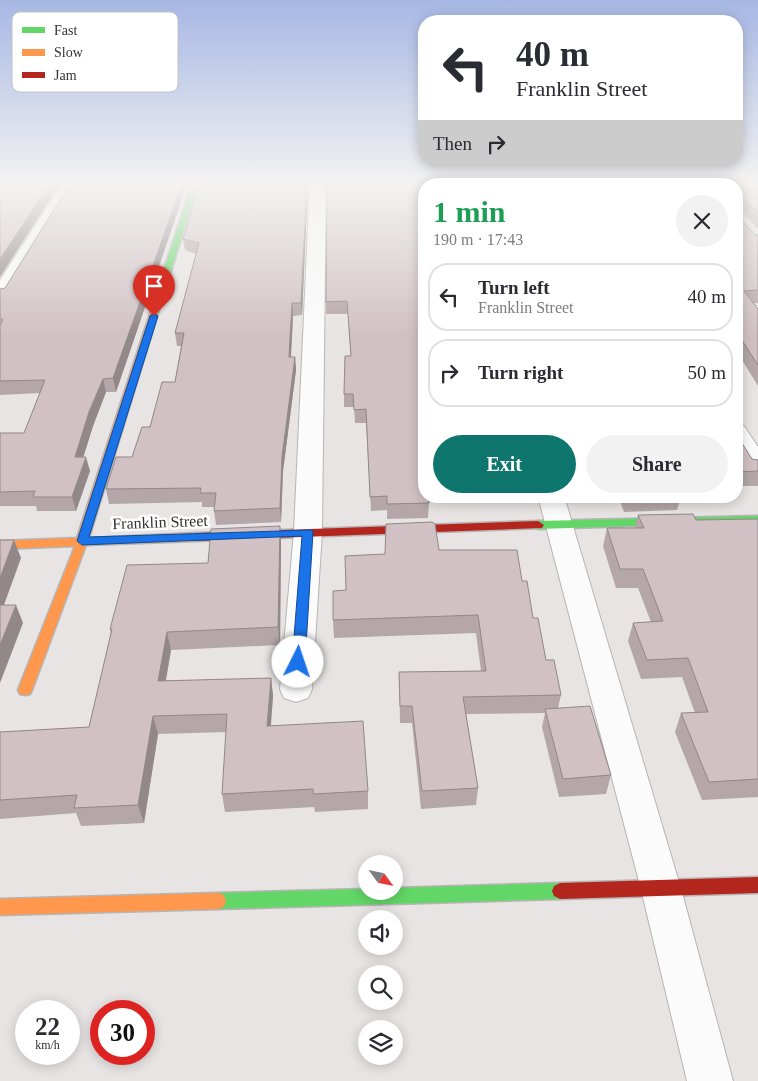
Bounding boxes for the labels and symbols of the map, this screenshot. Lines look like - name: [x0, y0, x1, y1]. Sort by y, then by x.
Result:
- legend: [12, 12, 178, 92]
- text: Fast: [54, 23, 77, 38]
- text: Slow: [54, 45, 84, 60]
- text: Jam: [54, 68, 77, 83]
- pin: [133, 265, 175, 316]
- street label: Franklin Street: [112, 512, 209, 532]
- position arrow: [271, 635, 323, 687]
- north arrow: [358, 855, 402, 900]
- speed limit sign: 30: [90, 1000, 155, 1065]

